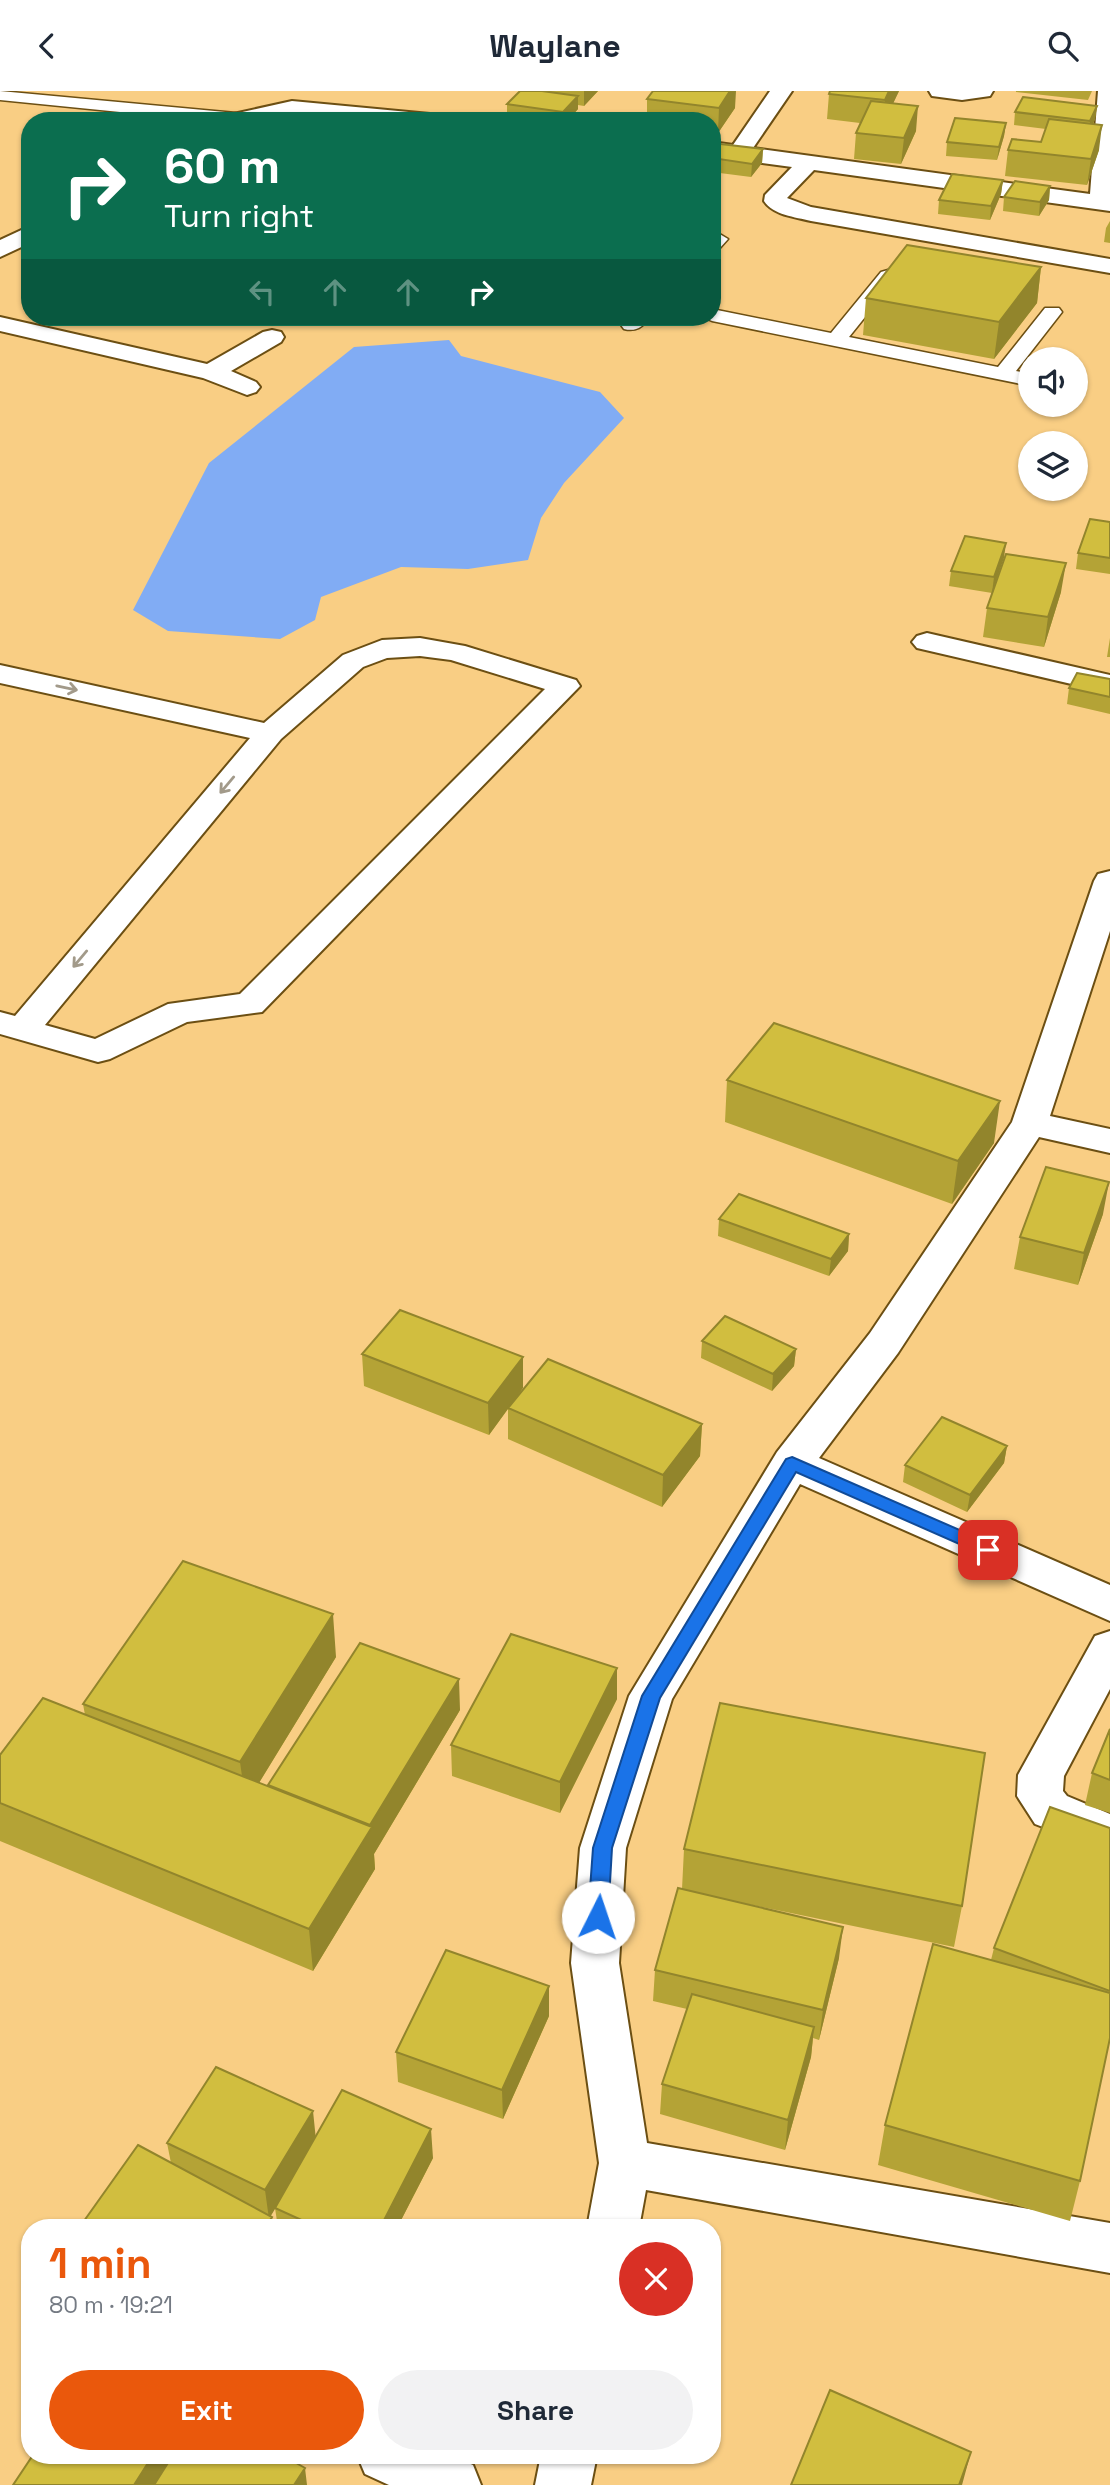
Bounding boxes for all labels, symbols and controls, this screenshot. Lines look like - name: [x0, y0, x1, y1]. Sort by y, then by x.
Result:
- text: Waylane: [489, 26, 621, 66]
- icon: back: [28, 27, 66, 65]
- icon: search: [1044, 27, 1082, 65]
- text: 60 m: [164, 135, 280, 197]
- icon: right: [49, 140, 140, 231]
- text: Turn right: [164, 196, 314, 236]
- icon: left: [243, 273, 281, 311]
- icon: ahead: [316, 273, 354, 311]
- icon: ahead: [389, 273, 427, 311]
- icon: right: [462, 273, 500, 311]
- map controls: [1018, 347, 1088, 501]
- button: sound: [1018, 347, 1088, 417]
- button: layers: [1018, 431, 1088, 501]
- one-way arrow: [55, 682, 78, 696]
- one-way arrow: [219, 776, 235, 794]
- one-way arrow: [73, 950, 88, 968]
- pin: [958, 1520, 1018, 1580]
- icon: arrive: [969, 1531, 1007, 1569]
- position arrow: [561, 1880, 635, 1954]
- text: 1 min: [49, 2237, 152, 2290]
- button: close: [619, 2242, 693, 2316]
- text: 80 m · 19:21: [49, 2290, 173, 2320]
- button: Exit: [49, 2370, 364, 2450]
- button: Share: [378, 2370, 693, 2450]

